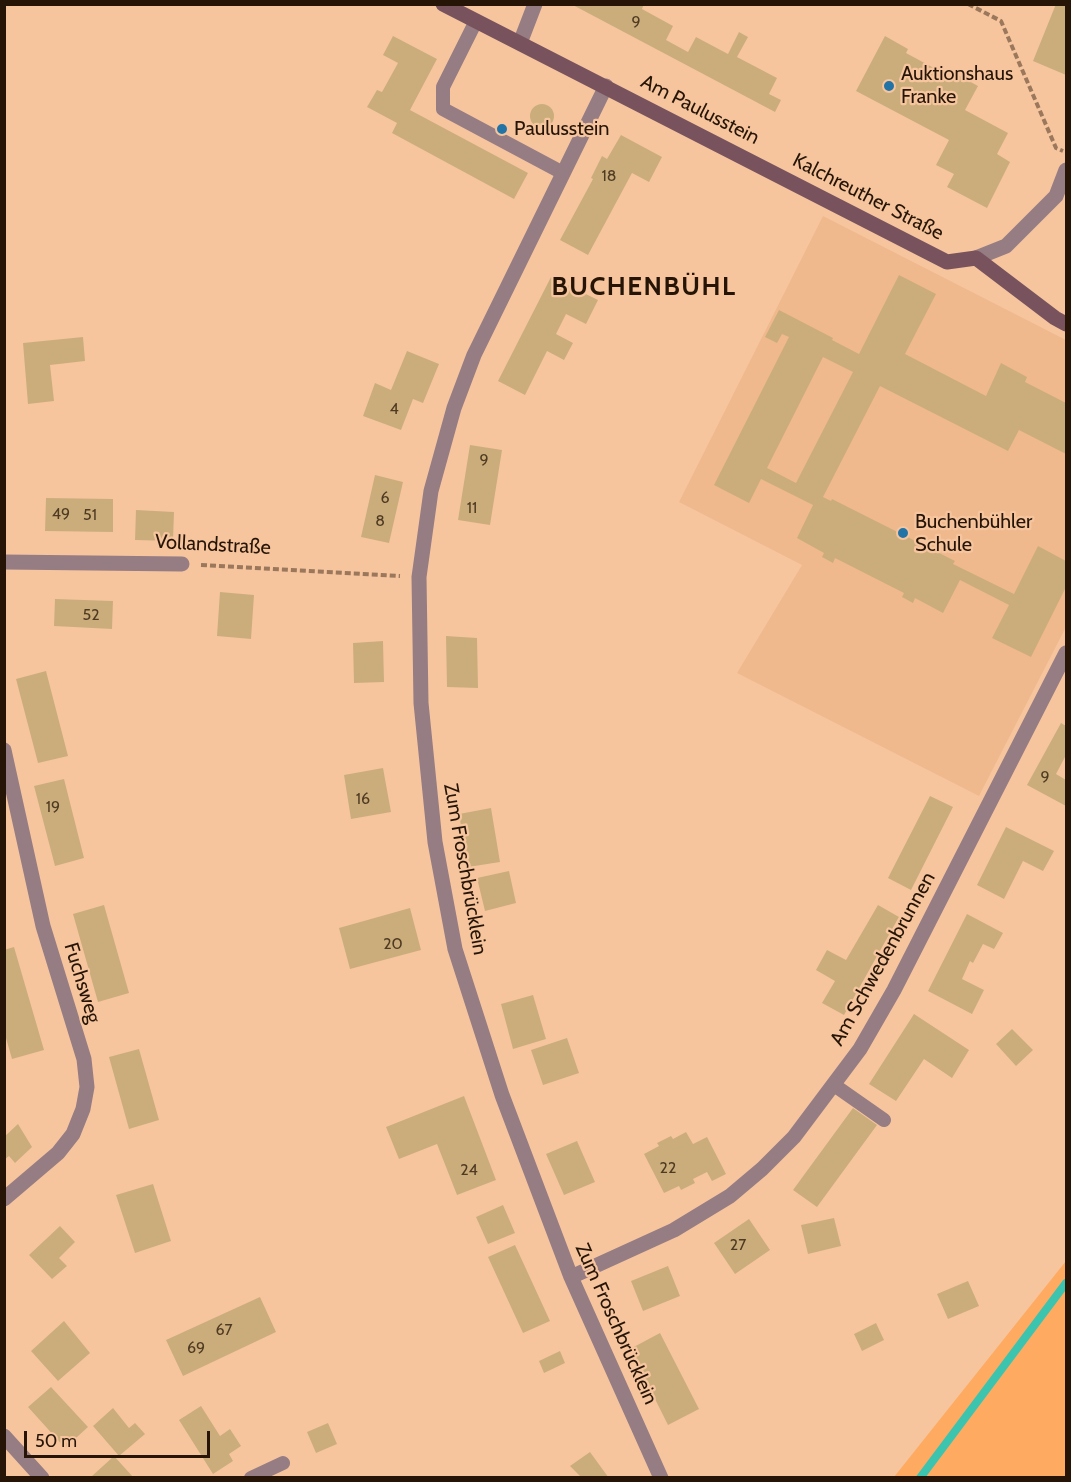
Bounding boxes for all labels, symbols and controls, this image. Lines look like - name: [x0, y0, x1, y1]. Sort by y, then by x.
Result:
- house number: 9: [631, 12, 641, 32]
- place label: Auktionshaus Franke: [901, 62, 1013, 109]
- street label: Am Paulusstein: [637, 70, 763, 150]
- marker: Auktionshaus Franke: [882, 79, 896, 93]
- place label: Paulusstein: [514, 117, 609, 141]
- marker: Paulusstein: [495, 122, 509, 136]
- street label: Kalchreuther Straße: [788, 149, 948, 245]
- house number: 18: [602, 166, 616, 186]
- district label: BUCHENBÜHL: [552, 271, 736, 303]
- house number: 4: [389, 399, 399, 419]
- house number: 9: [479, 450, 489, 470]
- house number: 6: [380, 488, 390, 508]
- house number: 11: [467, 498, 477, 518]
- house number: 49: [52, 504, 70, 524]
- house number: 51: [83, 505, 97, 525]
- place label: Buchenbühler Schule: [915, 510, 1032, 557]
- house number: 8: [375, 511, 385, 531]
- marker: Buchenbühler Schule: [896, 526, 910, 540]
- street label: Vollandstraße: [155, 530, 271, 560]
- house number: 52: [82, 605, 100, 625]
- house number: 9: [1040, 767, 1050, 787]
- street label: Zum Froschbrücklein: [438, 781, 492, 957]
- house number: 16: [356, 789, 370, 809]
- house number: 19: [46, 797, 60, 817]
- street label: Am Schwedenbrunnen: [825, 868, 941, 1050]
- house number: 20: [383, 934, 403, 954]
- street label: Fuchsweg: [58, 940, 106, 1026]
- house number: 22: [660, 1158, 676, 1178]
- house number: 24: [460, 1160, 478, 1180]
- house number: 27: [730, 1235, 746, 1255]
- street label: Zum Froschbrücklein: [570, 1240, 662, 1408]
- house number: 67: [215, 1320, 233, 1340]
- house number: 69: [187, 1338, 205, 1358]
- scale bar: [27, 1419, 213, 1457]
- text: 50 m: [35, 1430, 77, 1452]

